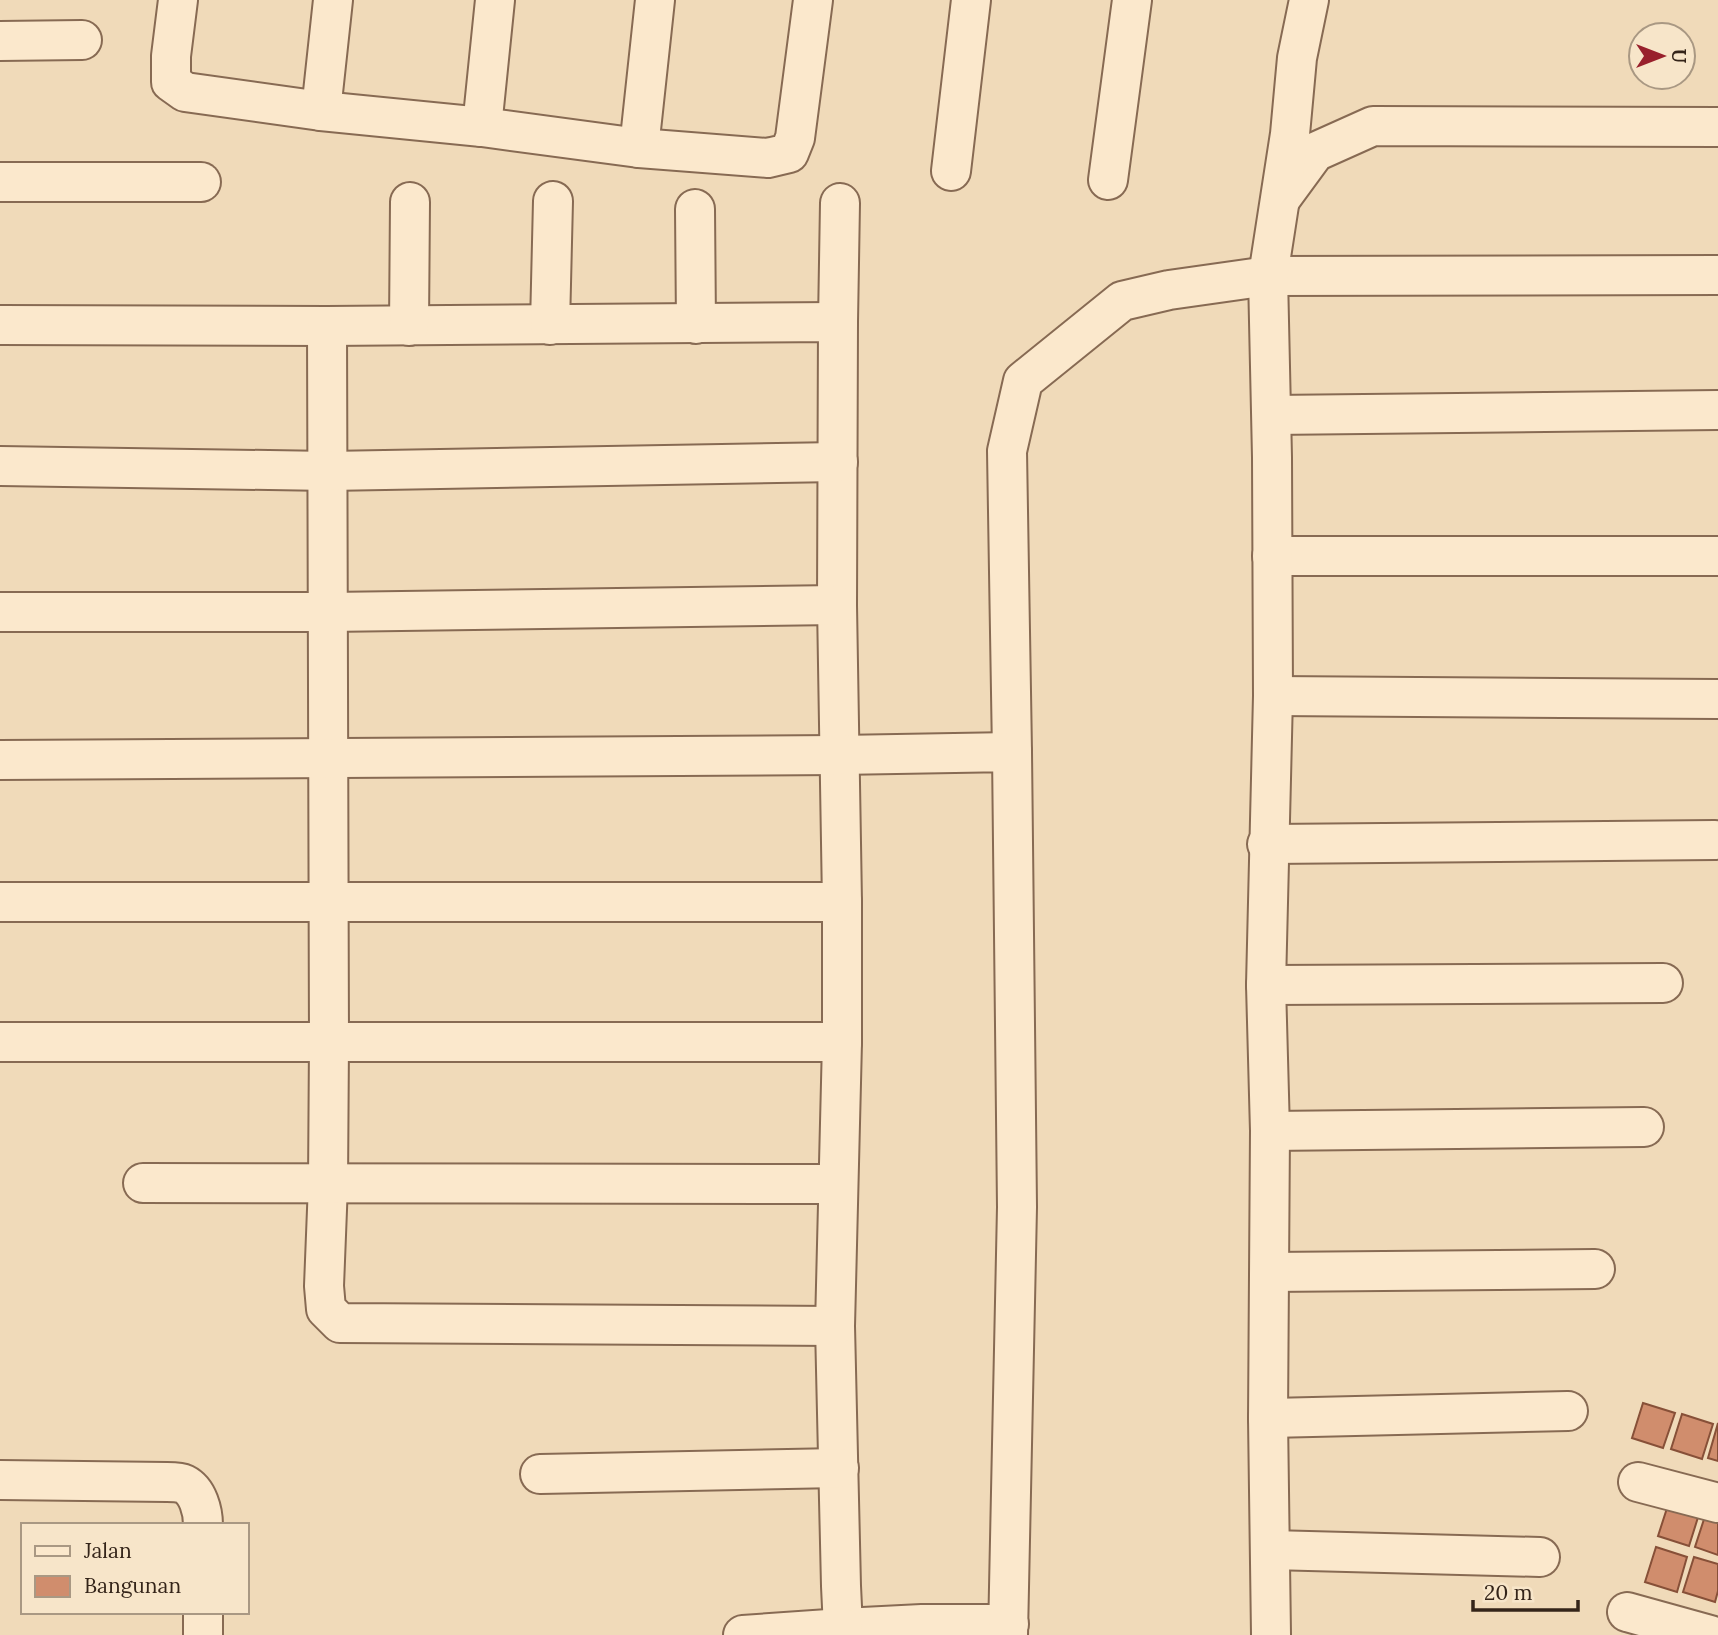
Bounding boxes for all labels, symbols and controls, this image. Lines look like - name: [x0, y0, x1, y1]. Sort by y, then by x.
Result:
- north arrow: [1627, 21, 1697, 91]
- text: U: [1667, 49, 1691, 63]
- legend: [21, 1523, 248, 1614]
- text: Jalan: [83, 1537, 132, 1564]
- scale bar: [1473, 1568, 1578, 1612]
- text: Bangunan: [84, 1572, 181, 1599]
- text: 20 m: [1484, 1579, 1533, 1606]

